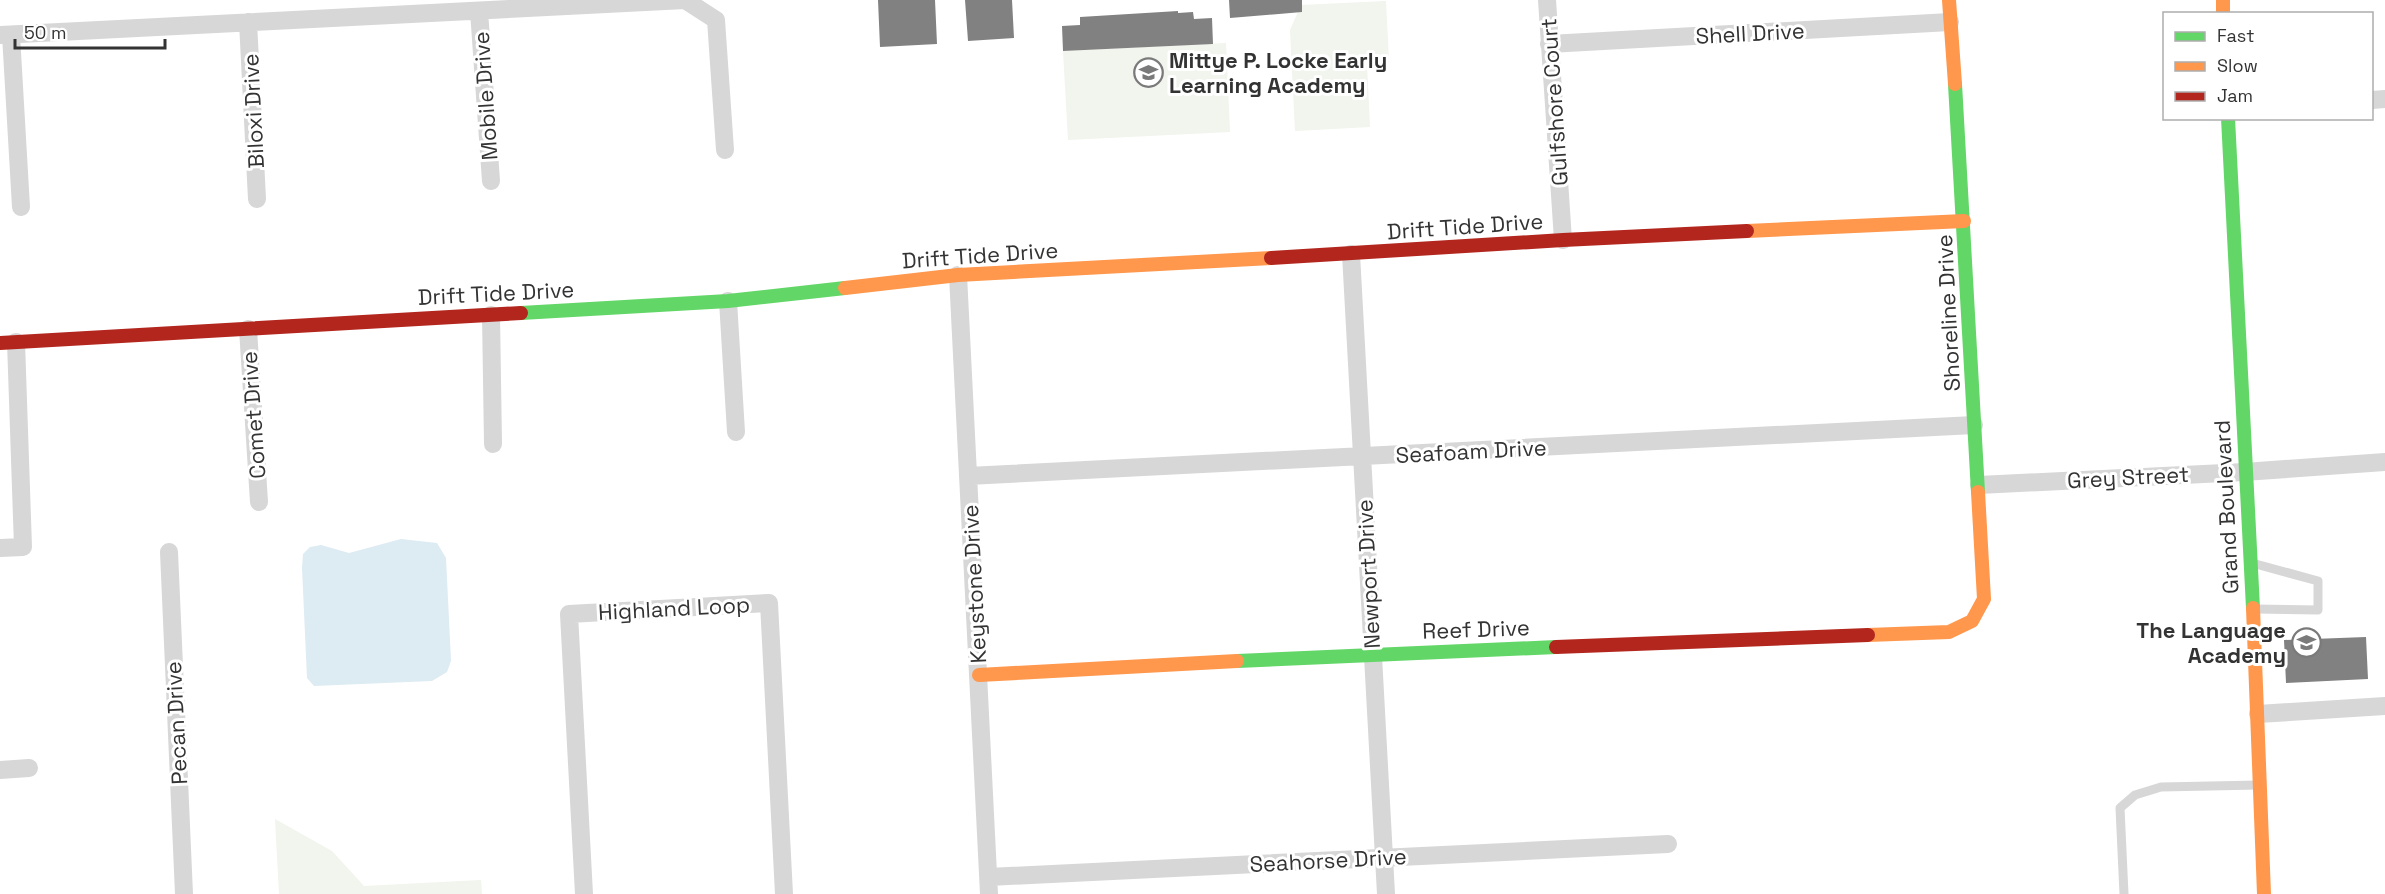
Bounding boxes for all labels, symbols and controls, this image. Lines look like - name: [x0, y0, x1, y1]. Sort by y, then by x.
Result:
- scale bar: [15, 12, 165, 50]
- legend: [2163, 12, 2373, 120]
- street label: Shell Drive: [1695, 16, 1805, 50]
- street label: Gulfshore Court: [1534, 17, 1574, 187]
- text: 50 m: [24, 21, 66, 44]
- text: Fast: [2217, 24, 2254, 47]
- street label: Mobile Drive: [467, 31, 503, 161]
- place label: Mittye P. Locke Early Learning Academy: [1169, 46, 1387, 99]
- street label: Biloxi Drive: [236, 53, 270, 169]
- text: Slow: [2217, 54, 2258, 77]
- school or university icon: Mittye P. Locke Early Learning Academy: [1132, 57, 1164, 89]
- text: Jam: [2217, 84, 2253, 107]
- street label: Drift Tide Drive: [1386, 207, 1544, 245]
- street label: Shoreline Drive: [1930, 234, 1966, 392]
- street label: Drift Tide Drive: [901, 236, 1059, 274]
- street label: Drift Tide Drive: [417, 275, 575, 311]
- street label: Comet Drive: [235, 350, 271, 480]
- street label: Grand Boulevard: [2207, 419, 2245, 595]
- street label: Seafoam Drive: [1395, 433, 1547, 469]
- street label: Grey Street: [2066, 460, 2190, 494]
- street label: Newport Drive: [1350, 499, 1386, 649]
- street label: Keystone Drive: [956, 504, 992, 664]
- street label: Highland Loop: [597, 590, 751, 626]
- street label: Reef Drive: [1422, 613, 1530, 645]
- place label: The Language Academy: [2136, 616, 2286, 669]
- school or university icon: The Language Academy: [2291, 627, 2323, 659]
- street label: Pecan Drive: [159, 661, 193, 785]
- street label: Seahorse Drive: [1249, 842, 1407, 878]

